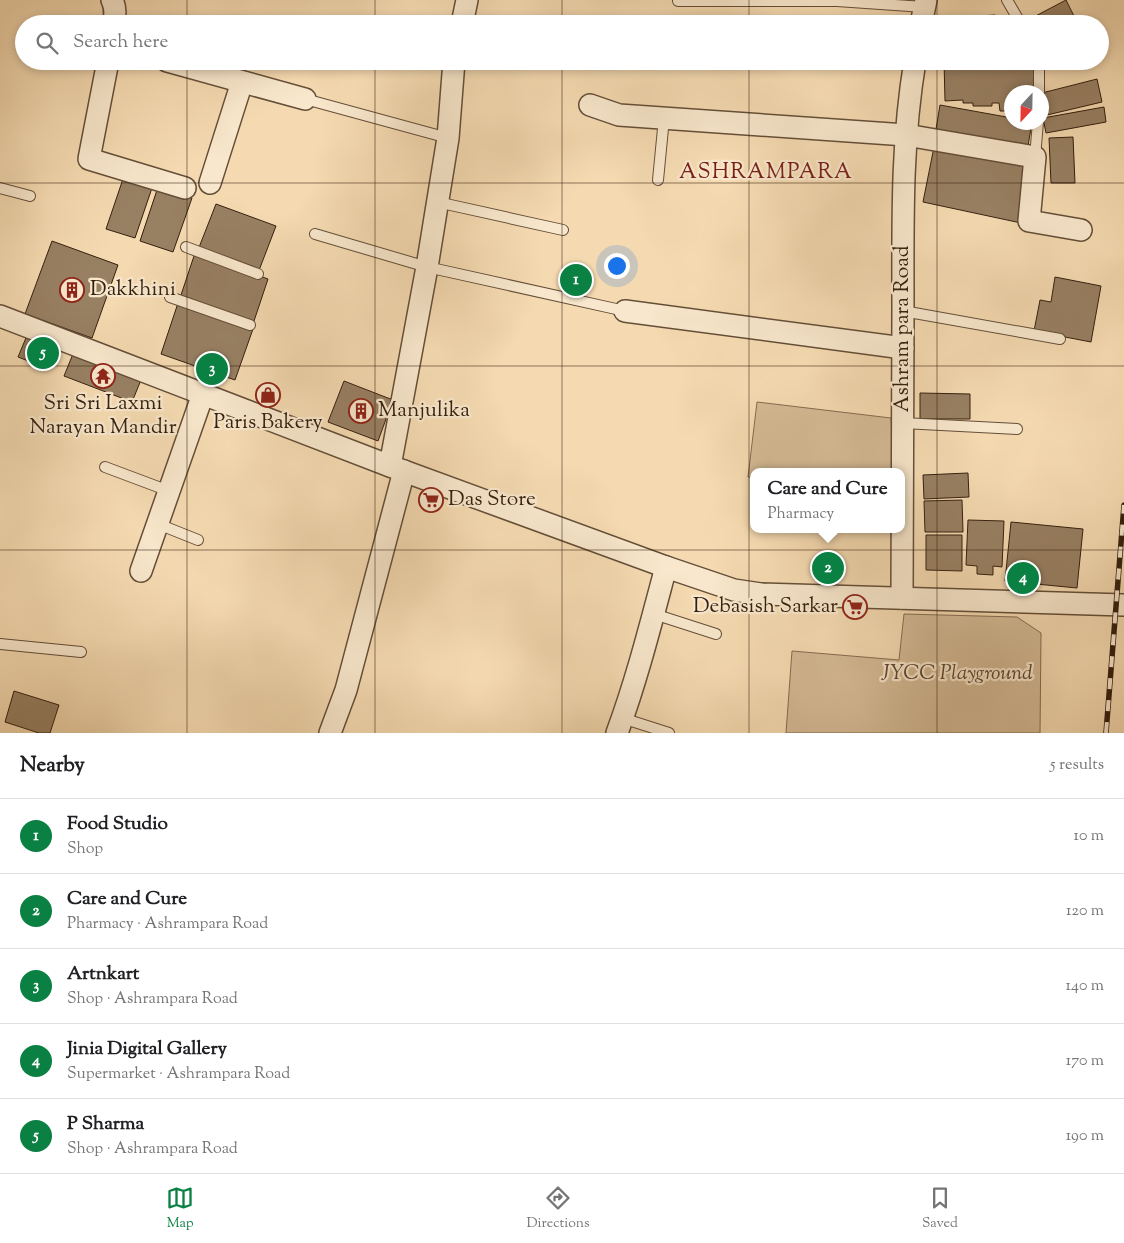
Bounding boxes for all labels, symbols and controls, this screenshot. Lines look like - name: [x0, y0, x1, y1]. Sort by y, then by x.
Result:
- search box: [15, 15, 1109, 70]
- icon: search: [33, 29, 61, 57]
- text: Search here: [73, 29, 168, 56]
- north arrow: [1004, 85, 1049, 130]
- district label: ASHRAMPARA: [679, 157, 853, 189]
- street label: Ashram para Road: [888, 245, 918, 413]
- your location: [604, 253, 630, 279]
- pin: 1: [560, 261, 592, 299]
- place label: Dakkhini: [90, 275, 176, 305]
- building icon: Dakkhini: [59, 277, 85, 303]
- pin: 5: [27, 334, 59, 372]
- pin: 3: [196, 350, 228, 388]
- temple icon: Sri Sri Laxmi Narayan Mandir: [90, 363, 116, 389]
- shop icon: Paris Bakery: [255, 382, 281, 408]
- place label: Sri Sri Laxmi Narayan Mandir: [29, 389, 177, 443]
- place label: Manjulika: [378, 396, 470, 426]
- building icon: Manjulika: [348, 398, 374, 424]
- place label: Paris Bakery: [213, 408, 323, 438]
- popup: [750, 468, 905, 533]
- text: Care and Cure: [767, 476, 888, 503]
- place label: Das Store: [448, 485, 536, 515]
- supermarket icon: Das Store: [418, 487, 444, 513]
- text: Pharmacy: [767, 503, 834, 526]
- pin: 2: [812, 549, 844, 587]
- pin: 4: [1007, 559, 1039, 597]
- place label: Debasish Sarkar: [693, 592, 838, 622]
- supermarket icon: Debasish Sarkar: [842, 594, 868, 620]
- park label: JYCC Playground: [880, 659, 1033, 689]
- text: Nearby: [20, 751, 85, 781]
- text: 5 results: [1050, 754, 1104, 777]
- text: Food Studio: [67, 811, 168, 838]
- text: 1: [33, 825, 39, 848]
- text: 10 m: [1074, 825, 1104, 848]
- text: Shop: [67, 838, 103, 861]
- text: Care and Cure: [67, 886, 187, 913]
- text: 2: [32, 900, 40, 923]
- text: 120 m: [1066, 900, 1104, 923]
- text: Pharmacy · Ashrampara Road: [67, 913, 268, 936]
- text: Artnkart: [67, 961, 139, 988]
- text: 3: [33, 975, 39, 998]
- text: 140 m: [1066, 975, 1104, 998]
- text: Shop · Ashrampara Road: [67, 988, 238, 1011]
- text: Jinia Digital Gallery: [67, 1036, 227, 1063]
- text: 4: [32, 1050, 40, 1073]
- text: 170 m: [1066, 1050, 1104, 1073]
- text: Supermarket · Ashrampara Road: [67, 1063, 290, 1086]
- text: P Sharma: [67, 1111, 144, 1138]
- text: 5: [33, 1125, 39, 1148]
- text: 190 m: [1066, 1125, 1104, 1148]
- text: Shop · Ashrampara Road: [67, 1138, 238, 1161]
- tab: Map: [166, 1184, 194, 1234]
- tab: Directions: [526, 1184, 590, 1234]
- tab: Saved: [922, 1184, 958, 1234]

